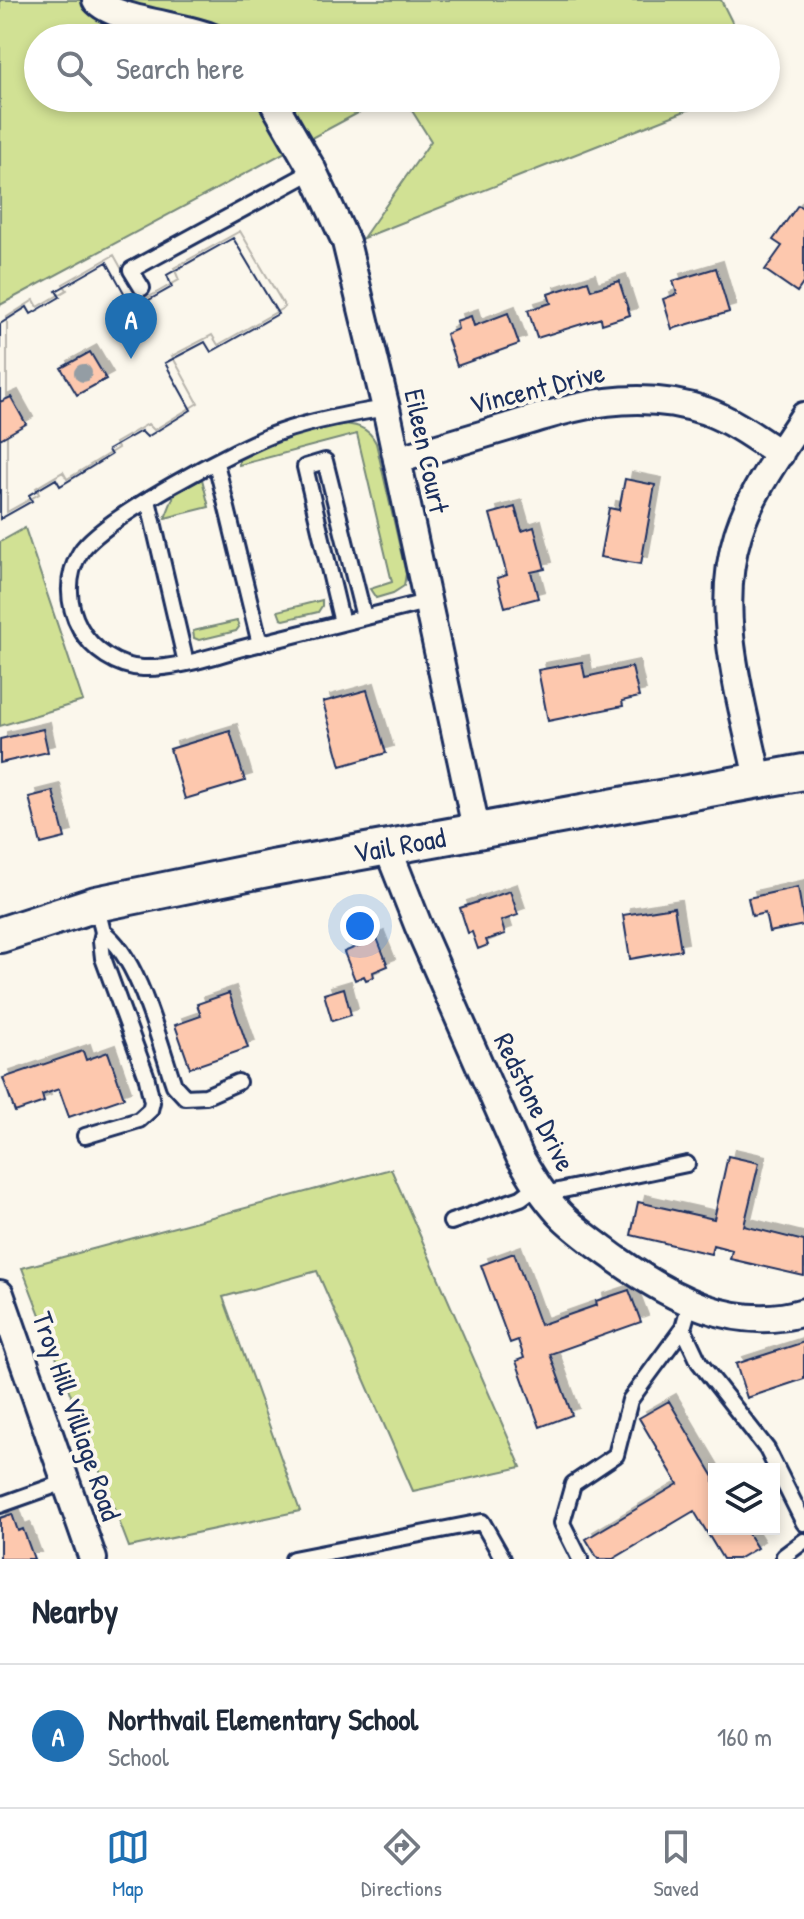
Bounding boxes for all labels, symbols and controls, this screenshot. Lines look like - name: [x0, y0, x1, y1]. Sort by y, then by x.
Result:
- search box: [24, 24, 780, 112]
- icon: search: [52, 46, 96, 90]
- text: Search here: [116, 48, 244, 88]
- pin: A: [105, 293, 157, 359]
- street label: Vincent Drive: [465, 353, 609, 423]
- street label: Eileen Court: [395, 386, 459, 517]
- street label: Vail Road: [350, 818, 449, 872]
- your location: [340, 906, 380, 946]
- street label: Redstone Drive: [485, 1027, 585, 1177]
- street label: Troy Hill Villiage Road: [23, 1306, 131, 1526]
- map controls: [708, 1463, 780, 1535]
- button: layers: [708, 1463, 780, 1535]
- text: Nearby: [32, 1588, 118, 1634]
- text: Northvail Elementary School: [108, 1699, 418, 1739]
- text: A: [52, 1719, 64, 1754]
- text: 160 m: [717, 1719, 772, 1754]
- text: School: [108, 1739, 169, 1774]
- tab: Map: [106, 1825, 150, 1903]
- tab: Directions: [361, 1825, 442, 1903]
- tab: Saved: [653, 1825, 698, 1903]

